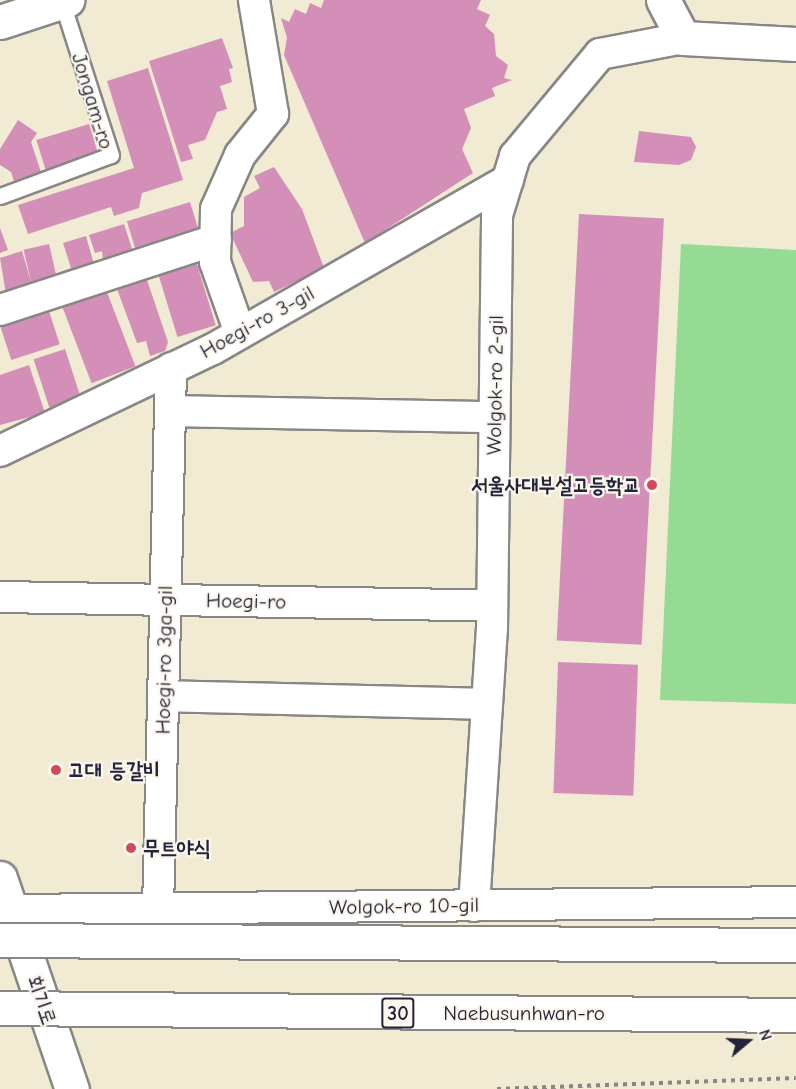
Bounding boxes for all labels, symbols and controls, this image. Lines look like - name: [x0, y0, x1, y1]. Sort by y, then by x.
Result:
- street label: Jongam-ro: [66, 50, 120, 152]
- street label: Hoegi-ro 3-gil: [195, 280, 319, 364]
- street label: Wolgok-ro 2-gil: [481, 315, 509, 455]
- place label: 서울사대부설고등학교: [471, 472, 640, 498]
- marker: 서울사대부설고등학교: [645, 478, 659, 492]
- street label: Hoegi-ro 3ga-gil: [150, 585, 178, 735]
- street label: Hoegi-ro: [206, 588, 286, 614]
- place label: 고대 등갈비: [68, 757, 160, 783]
- marker: 고대 등갈비: [49, 763, 63, 777]
- place label: 무트야식: [143, 835, 211, 861]
- marker: 무트야식: [124, 841, 138, 855]
- street label: Wolgok-ro 10-gil: [329, 892, 479, 920]
- street label: 회기로: [22, 972, 62, 1028]
- road number: 30: [380, 996, 416, 1030]
- street label: Naebusunhwan-ro: [443, 1000, 605, 1026]
- north arrow: [718, 1011, 778, 1071]
- text: N: [755, 1027, 775, 1043]

